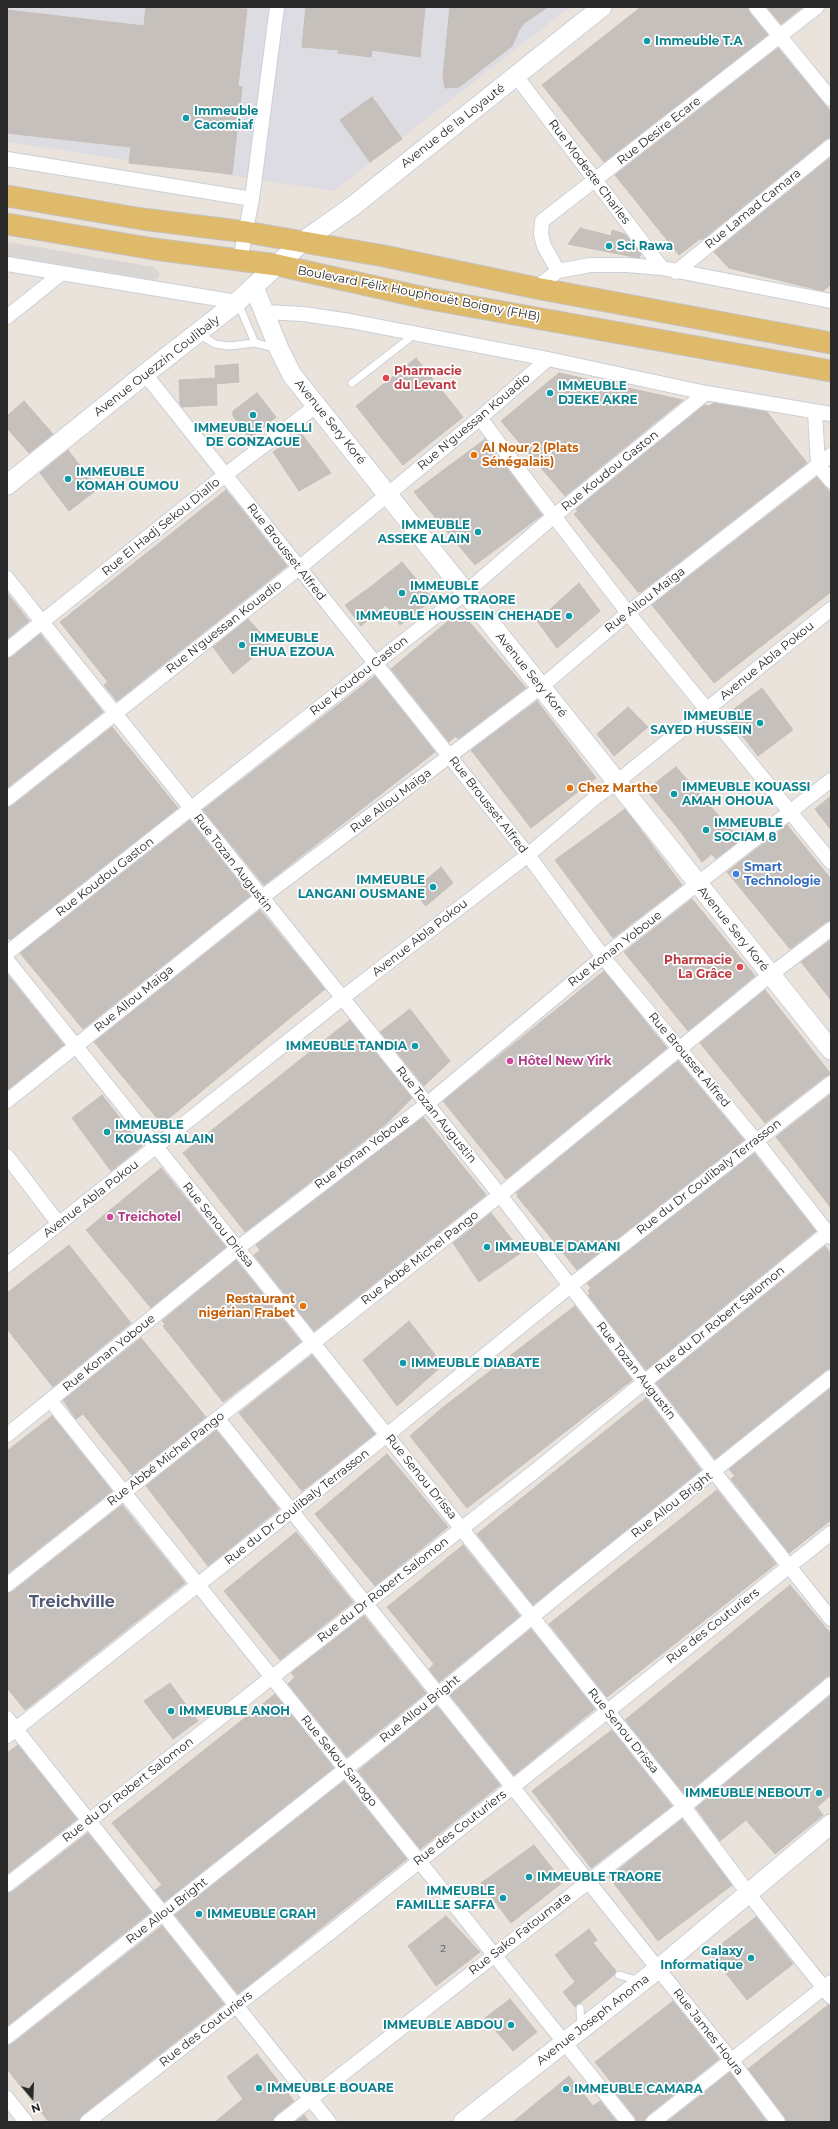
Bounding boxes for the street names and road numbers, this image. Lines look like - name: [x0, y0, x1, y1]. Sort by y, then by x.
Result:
- street label: Avenue de la Loyauté: [398, 81, 508, 171]
- street label: Rue Desire Ecare: [614, 94, 704, 168]
- street label: Rue Modeste Charles: [545, 117, 633, 227]
- street label: Rue Lamad Camara: [702, 166, 804, 252]
- street label: Boulevard Félix Houphouët Boigny (FHB): [296, 263, 542, 325]
- street label: Avenue Ouezzin Coulibaly: [91, 312, 223, 420]
- street label: Rue N'guessan Kouadio: [415, 371, 533, 473]
- street label: Avenue Sery Koré: [291, 377, 369, 467]
- street label: Rue Koudou Gaston: [559, 428, 661, 514]
- street label: Rue El Hadj Sekou Diallo: [99, 475, 223, 579]
- street label: Rue Brousset Alfred: [244, 501, 328, 603]
- street label: Rue Allou Maïga: [602, 564, 688, 636]
- street label: Rue N'guessan Kouadio: [163, 577, 285, 677]
- street label: Avenue Abla Pokou: [717, 619, 817, 703]
- street label: Avenue Sery Koré: [492, 630, 570, 720]
- street label: Rue Koudou Gaston: [307, 633, 411, 719]
- street label: Rue Brousset Alfred: [446, 754, 530, 856]
- street label: Rue Allou Maïga: [348, 766, 434, 836]
- street label: Rue Tozan Augustin: [190, 811, 276, 915]
- street label: Rue Koudou Gaston: [53, 834, 157, 920]
- street label: Avenue Sery Koré: [694, 884, 772, 974]
- street label: Avenue Abla Pokou: [369, 896, 471, 980]
- street label: Rue Konan Yoboue: [565, 908, 665, 990]
- street label: Rue Allou Maïga: [91, 963, 177, 1035]
- street label: Rue Brousset Alfred: [645, 1010, 733, 1110]
- street label: Rue Tozan Augustin: [393, 1064, 479, 1166]
- street label: Rue Konan Yoboue: [312, 1112, 412, 1192]
- street label: Rue du Dr Coulibaly Terrasson: [634, 1116, 784, 1238]
- street label: Avenue Abla Pokou: [40, 1157, 142, 1241]
- street label: Rue Senou Drissa: [179, 1180, 257, 1270]
- street label: Rue Abbé Michel Pango: [358, 1208, 482, 1308]
- street label: Rue du Dr Robert Salomon: [652, 1263, 788, 1377]
- street label: Rue Konan Yoboue: [60, 1311, 158, 1395]
- street label: Rue Tozan Augustin: [593, 1319, 679, 1423]
- street label: Rue Abbé Michel Pango: [104, 1409, 228, 1509]
- street label: Rue Senou Drissa: [382, 1432, 460, 1522]
- street label: Rue du Dr Coulibaly Terrasson: [222, 1446, 372, 1568]
- street label: Rue Allou Bright: [629, 1469, 715, 1541]
- street label: Rue du Dr Robert Salomon: [315, 1534, 451, 1646]
- street label: Rue des Couturiers: [664, 1585, 762, 1667]
- street label: Rue Allou Bright: [377, 1672, 463, 1746]
- street label: Rue Senou Drissa: [584, 1686, 662, 1776]
- street label: Rue Sekou Sanogo: [298, 1712, 380, 1810]
- street label: Rue du Dr Robert Salomon: [60, 1734, 196, 1846]
- street label: Rue des Couturiers: [411, 1787, 509, 1869]
- street label: Rue Allou Bright: [124, 1875, 210, 1947]
- street label: Rue Sako Fatoumata: [466, 1890, 574, 1978]
- street label: Avenue Joseph Anoma: [534, 1972, 652, 2068]
- street label: Rue James Houra: [670, 1986, 746, 2078]
- street label: Rue des Couturiers: [157, 1988, 255, 2070]

